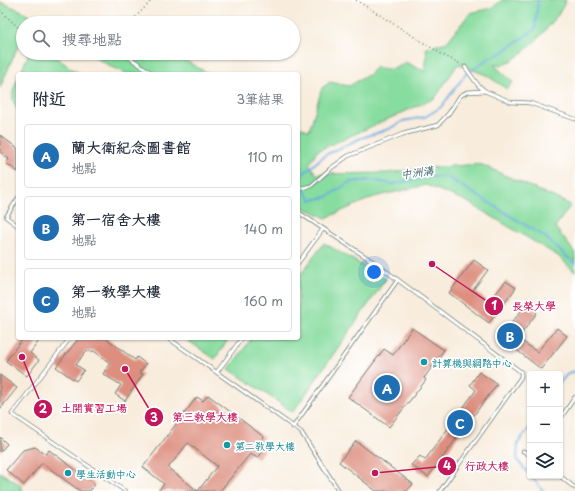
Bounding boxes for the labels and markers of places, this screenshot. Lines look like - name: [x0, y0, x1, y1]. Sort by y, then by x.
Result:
- callout: 長榮大學: [484, 295, 564, 318]
- pin: B: [497, 321, 523, 351]
- place label: 計算機與網路中心: [432, 355, 512, 370]
- marker: 計算機與網路中心: [419, 357, 429, 367]
- pin: A: [374, 373, 400, 403]
- callout: 土開實習工場: [33, 397, 135, 420]
- callout: 第三教學大樓: [144, 406, 246, 429]
- pin: C: [447, 408, 473, 438]
- place label: 第二教學大樓: [235, 438, 295, 453]
- marker: 第二教學大樓: [222, 440, 232, 450]
- callout: 行政大樓: [437, 455, 517, 478]
- place label: 學生活動中心: [76, 466, 136, 481]
- marker: 學生活動中心: [63, 468, 73, 478]

